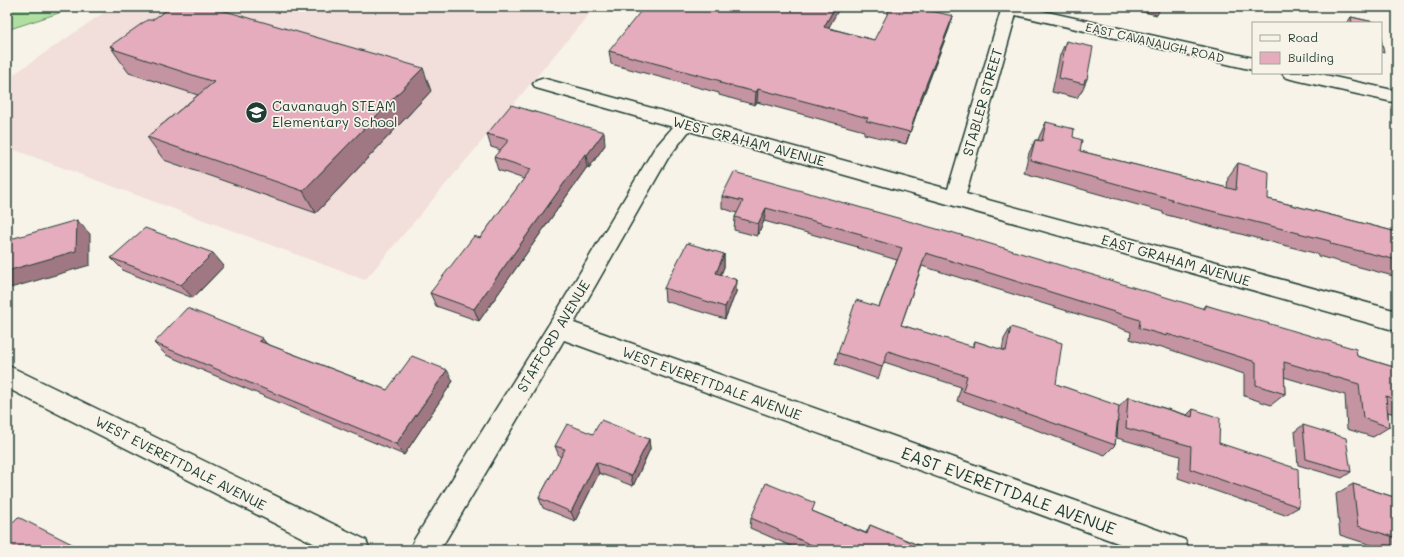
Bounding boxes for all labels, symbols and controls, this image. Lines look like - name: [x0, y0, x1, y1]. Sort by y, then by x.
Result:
- street label: EAST CAVANAUGH ROAD: [1084, 18, 1226, 66]
- legend: [1252, 22, 1382, 74]
- text: Road: [1288, 29, 1318, 45]
- street label: STABLER STREET: [958, 46, 1007, 158]
- text: Building: [1288, 49, 1334, 65]
- place label: Cavanaugh STEAM Elementary School: [272, 96, 398, 131]
- school or university icon: Cavanaugh STEAM Elementary School: [243, 100, 269, 126]
- street label: WEST GRAHAM AVENUE: [671, 111, 827, 171]
- street label: EAST GRAHAM AVENUE: [1099, 230, 1253, 290]
- street label: STAFFORD AVENUE: [512, 276, 594, 396]
- street label: WEST EVERETTDALE AVENUE: [620, 342, 804, 424]
- street label: WEST EVERETTDALE AVENUE: [92, 411, 270, 515]
- street label: EAST EVERETTDALE AVENUE: [899, 441, 1120, 539]

